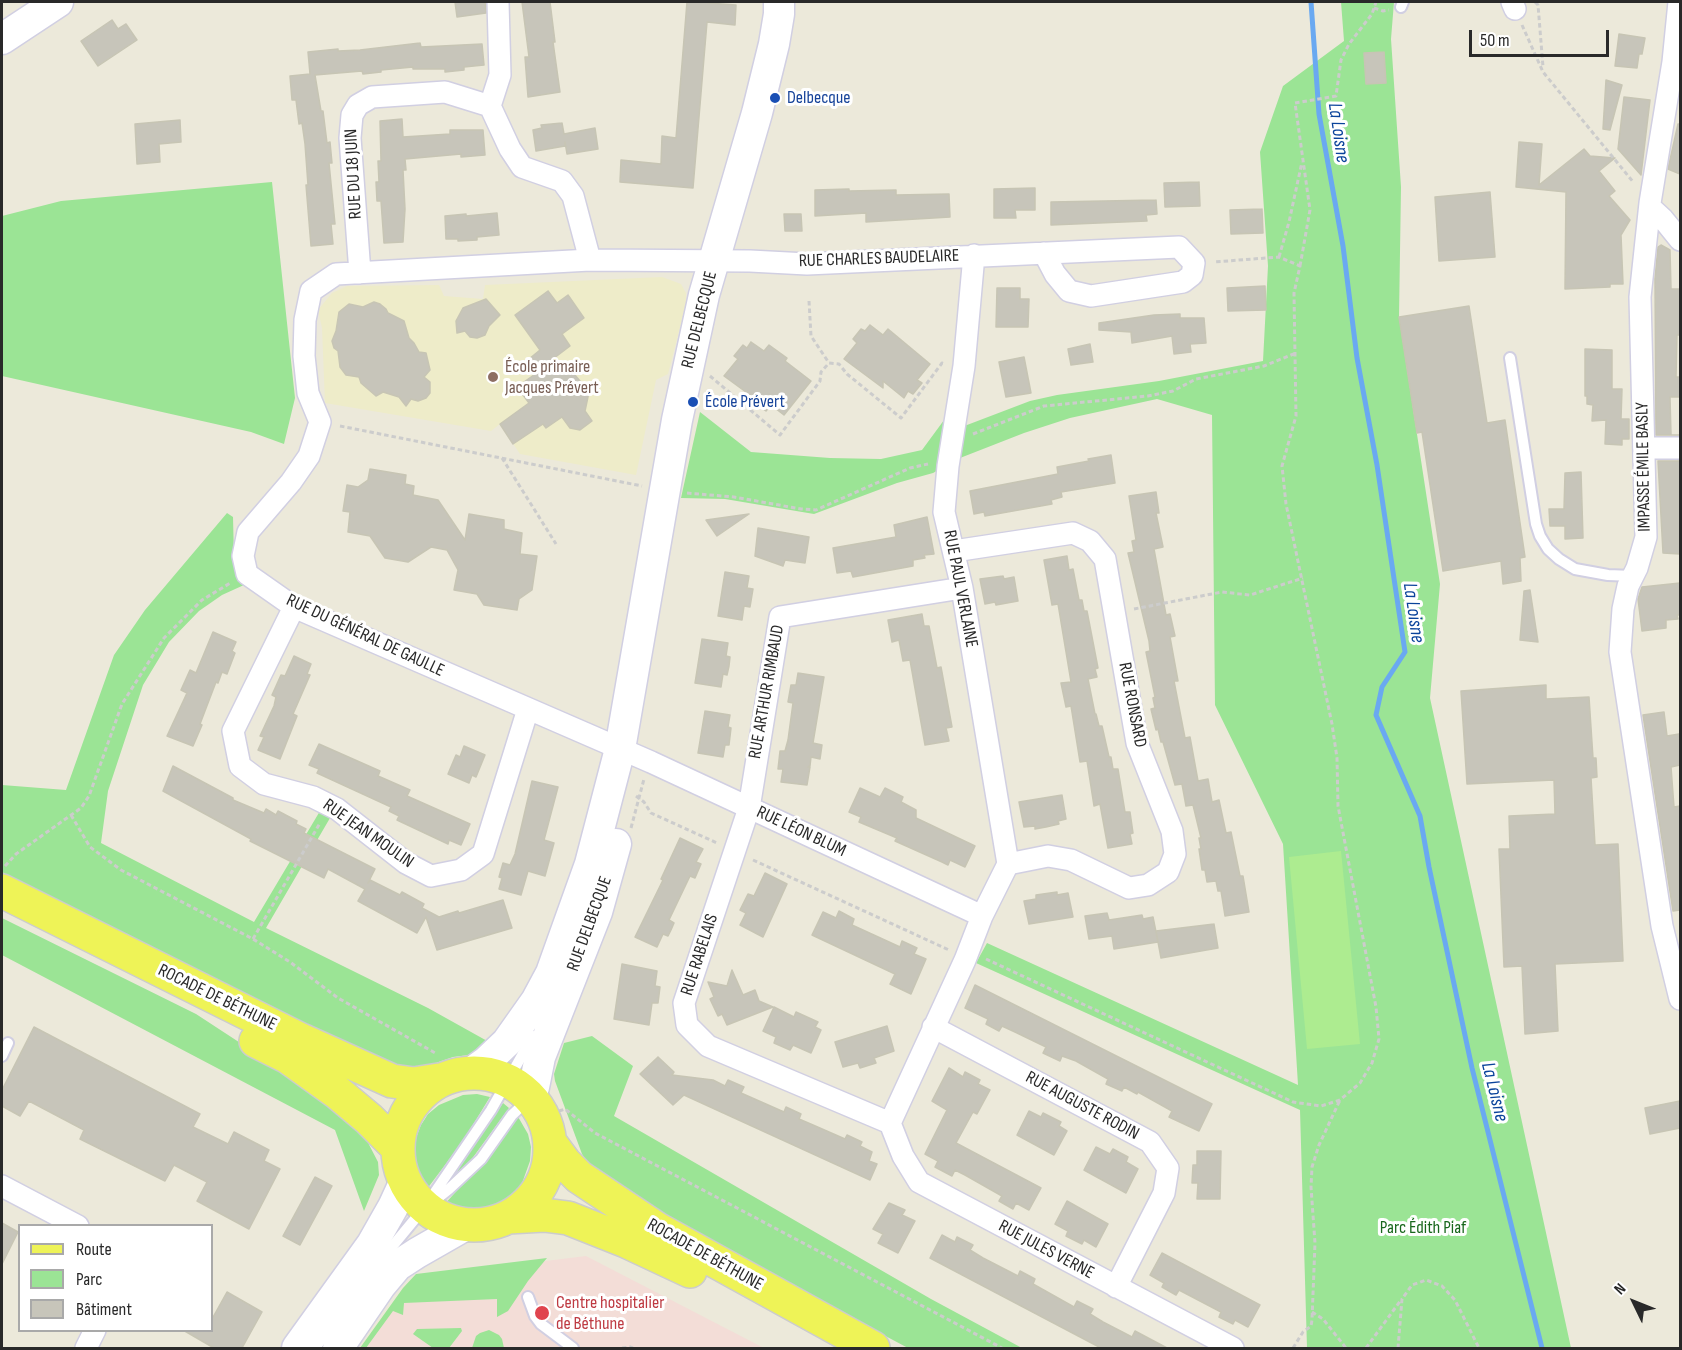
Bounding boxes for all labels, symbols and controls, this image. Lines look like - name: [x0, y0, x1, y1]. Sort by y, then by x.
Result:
- scale bar: [1472, 18, 1612, 56]
- text: 50 m: [1480, 30, 1510, 51]
- place label: Delbecque: [787, 87, 851, 109]
- marker: Delbecque: [768, 91, 782, 105]
- water label: La Loisne: [1322, 101, 1354, 165]
- street label: RUE DU 18 JUIN: [341, 128, 367, 220]
- street label: RUE CHARLES BAUDELAIRE: [798, 245, 960, 273]
- street label: RUE DELBECQUE: [678, 269, 722, 371]
- place label: École primaire Jacques Prévert: [505, 356, 599, 398]
- marker: École primaire Jacques Prévert: [486, 370, 500, 384]
- place label: École Prévert: [705, 391, 785, 413]
- marker: École Prévert: [686, 395, 700, 409]
- street label: IMPASSE ÉMILE BASLY: [1632, 402, 1656, 532]
- street label: RUE PAUL VERLAINE: [938, 528, 982, 650]
- water label: La Loisne: [1397, 581, 1429, 645]
- street label: RUE DU GÉNÉRAL DE GAULLE: [283, 590, 447, 682]
- street label: RUE ARTHUR RIMBAUD: [745, 623, 789, 761]
- street label: RUE RONSARD: [1113, 661, 1151, 749]
- street label: RUE JEAN MOULIN: [318, 795, 418, 873]
- street label: RUE LÉON BLUM: [753, 802, 849, 862]
- street label: RUE DELBECQUE: [563, 874, 617, 974]
- street label: RUE RABELAIS: [677, 911, 723, 999]
- street label: ROCADE DE BÉTHUNE: [154, 960, 280, 1036]
- water label: La Loisne: [1475, 1060, 1513, 1124]
- street label: RUE AUGUSTE RODIN: [1021, 1067, 1143, 1145]
- street label: ROCADE DE BÉTHUNE: [643, 1214, 767, 1296]
- street label: RUE JULES VERNE: [995, 1216, 1097, 1284]
- park label: Parc Édith Piaf: [1380, 1217, 1466, 1239]
- legend: [18, 1224, 213, 1332]
- text: Route: [76, 1239, 112, 1260]
- text: Parc: [76, 1269, 102, 1290]
- north arrow: [1604, 1272, 1664, 1332]
- text: N: [1611, 1280, 1630, 1299]
- place label: Centre hospitalier de Béthune: [556, 1292, 664, 1334]
- text: Bâtiment: [76, 1299, 132, 1320]
- marker: Centre hospitalier de Béthune: [533, 1304, 551, 1322]

